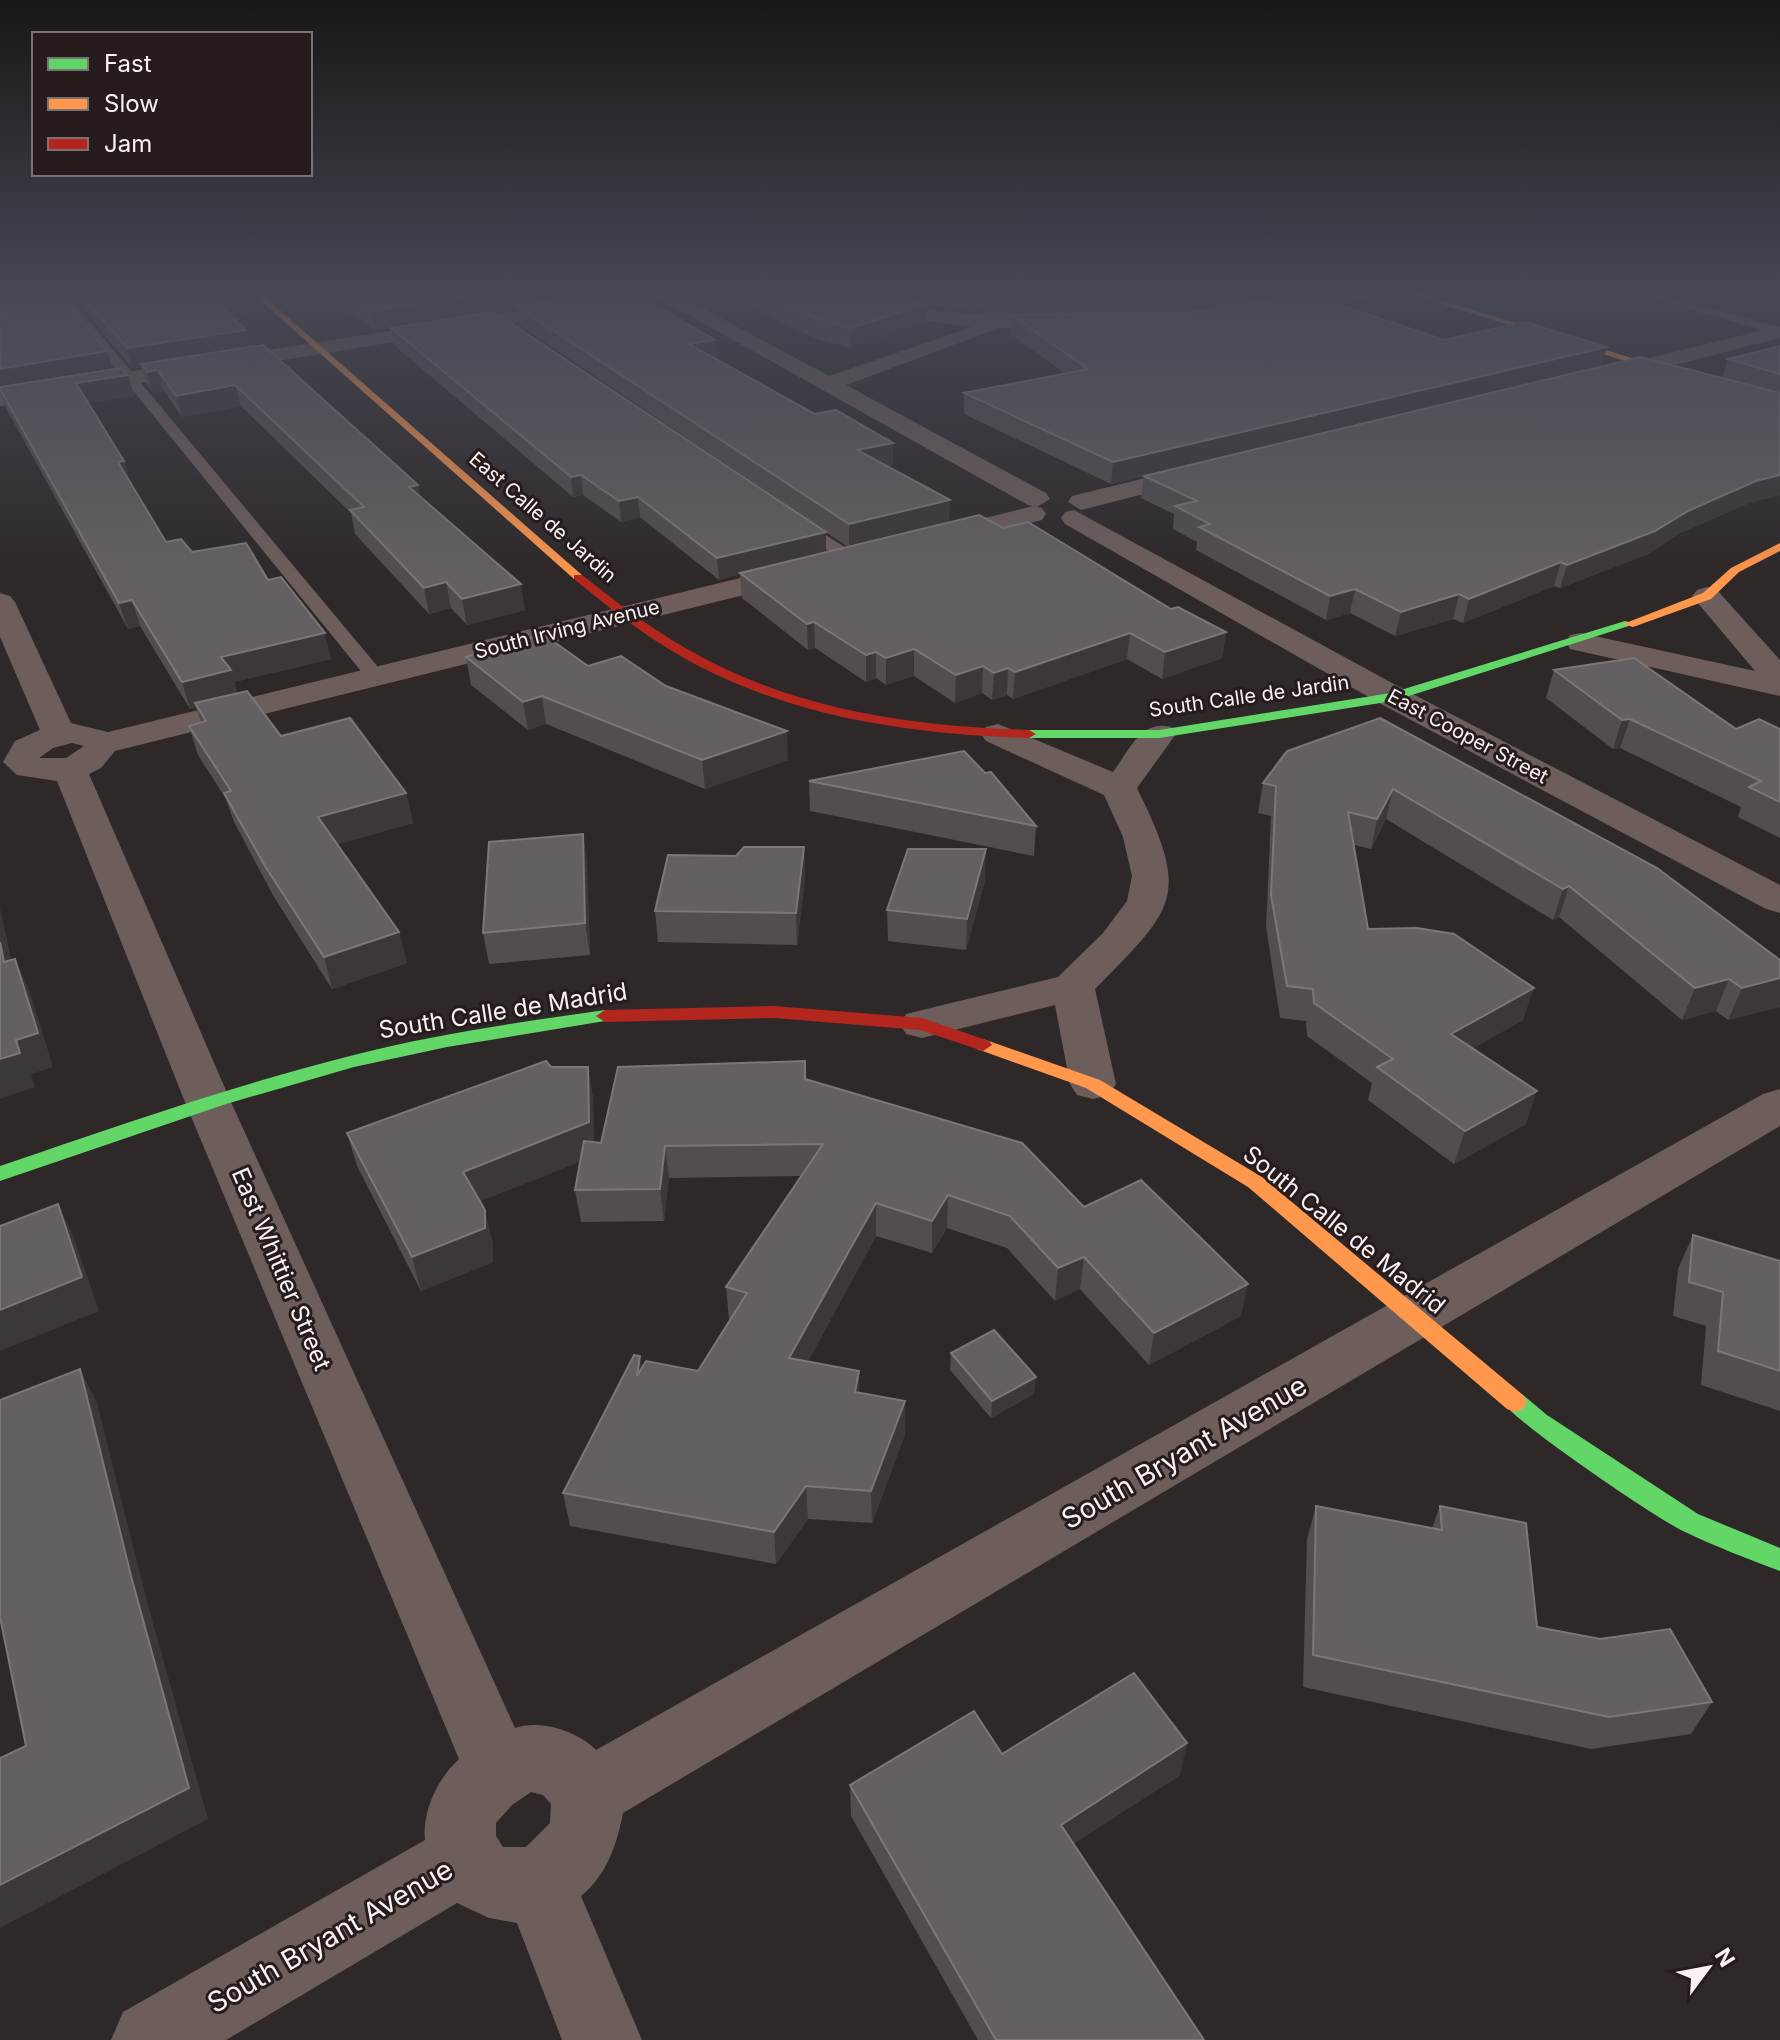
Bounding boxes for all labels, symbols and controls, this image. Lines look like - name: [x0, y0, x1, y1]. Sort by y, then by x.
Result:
- legend: [32, 32, 312, 176]
- text: Fast: [104, 49, 152, 78]
- text: Slow: [104, 89, 159, 118]
- text: Jam: [104, 129, 152, 158]
- street label: East Calle de Jardin: [465, 447, 621, 587]
- street label: South Irving Avenue: [472, 594, 662, 664]
- street label: South Calle de Jardin: [1147, 670, 1351, 722]
- street label: East Cooper Street: [1384, 684, 1553, 789]
- street label: South Calle de Madrid: [377, 977, 629, 1044]
- street label: South Calle de Madrid: [1238, 1139, 1451, 1320]
- street label: East Whittier Street: [226, 1163, 337, 1375]
- street label: South Bryant Avenue: [1055, 1368, 1313, 1536]
- street label: South Bryant Avenue: [201, 1852, 459, 2020]
- north arrow: [1668, 1928, 1748, 2008]
- text: N: [1709, 1943, 1740, 1971]

